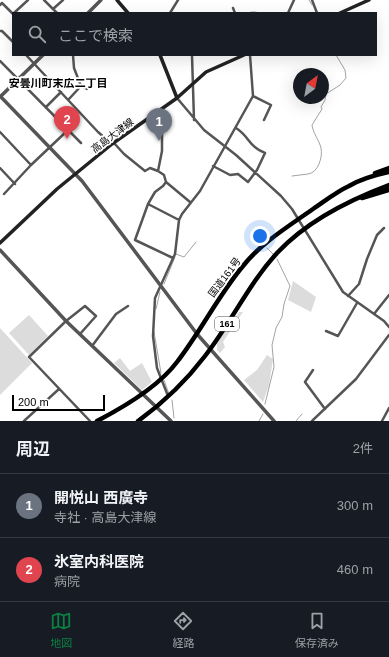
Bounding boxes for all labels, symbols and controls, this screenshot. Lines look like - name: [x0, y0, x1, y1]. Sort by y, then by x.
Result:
- search box: [12, 12, 377, 56]
- icon: search: [26, 23, 48, 45]
- text: ここで検索: [58, 27, 133, 44]
- north arrow: [293, 68, 329, 104]
- district label: 安曇川町末広二丁目: [9, 77, 108, 89]
- pin: 2: [54, 106, 80, 139]
- pin: 1: [146, 108, 172, 141]
- street label: 高島大津線: [89, 116, 136, 155]
- your location: [250, 226, 270, 246]
- street label: 国道161号: [206, 255, 243, 299]
- road number: 161: [215, 317, 239, 331]
- scale bar: [12, 393, 105, 412]
- text: 200 m: [18, 396, 49, 408]
- text: 周辺: [16, 440, 50, 459]
- text: 2件: [353, 441, 373, 456]
- text: 開悦山 西廣寺: [54, 489, 148, 506]
- text: 1: [25, 498, 33, 513]
- text: 300 m: [337, 498, 373, 513]
- text: 寺社 · 高島大津線: [54, 510, 157, 525]
- text: 氷室内科医院: [54, 553, 144, 570]
- text: 2: [25, 562, 33, 577]
- text: 460 m: [337, 562, 373, 577]
- text: 病院: [54, 574, 80, 589]
- tab: 地図: [50, 610, 72, 650]
- tab: 経路: [172, 610, 194, 650]
- tab: 保存済み: [295, 610, 339, 650]

